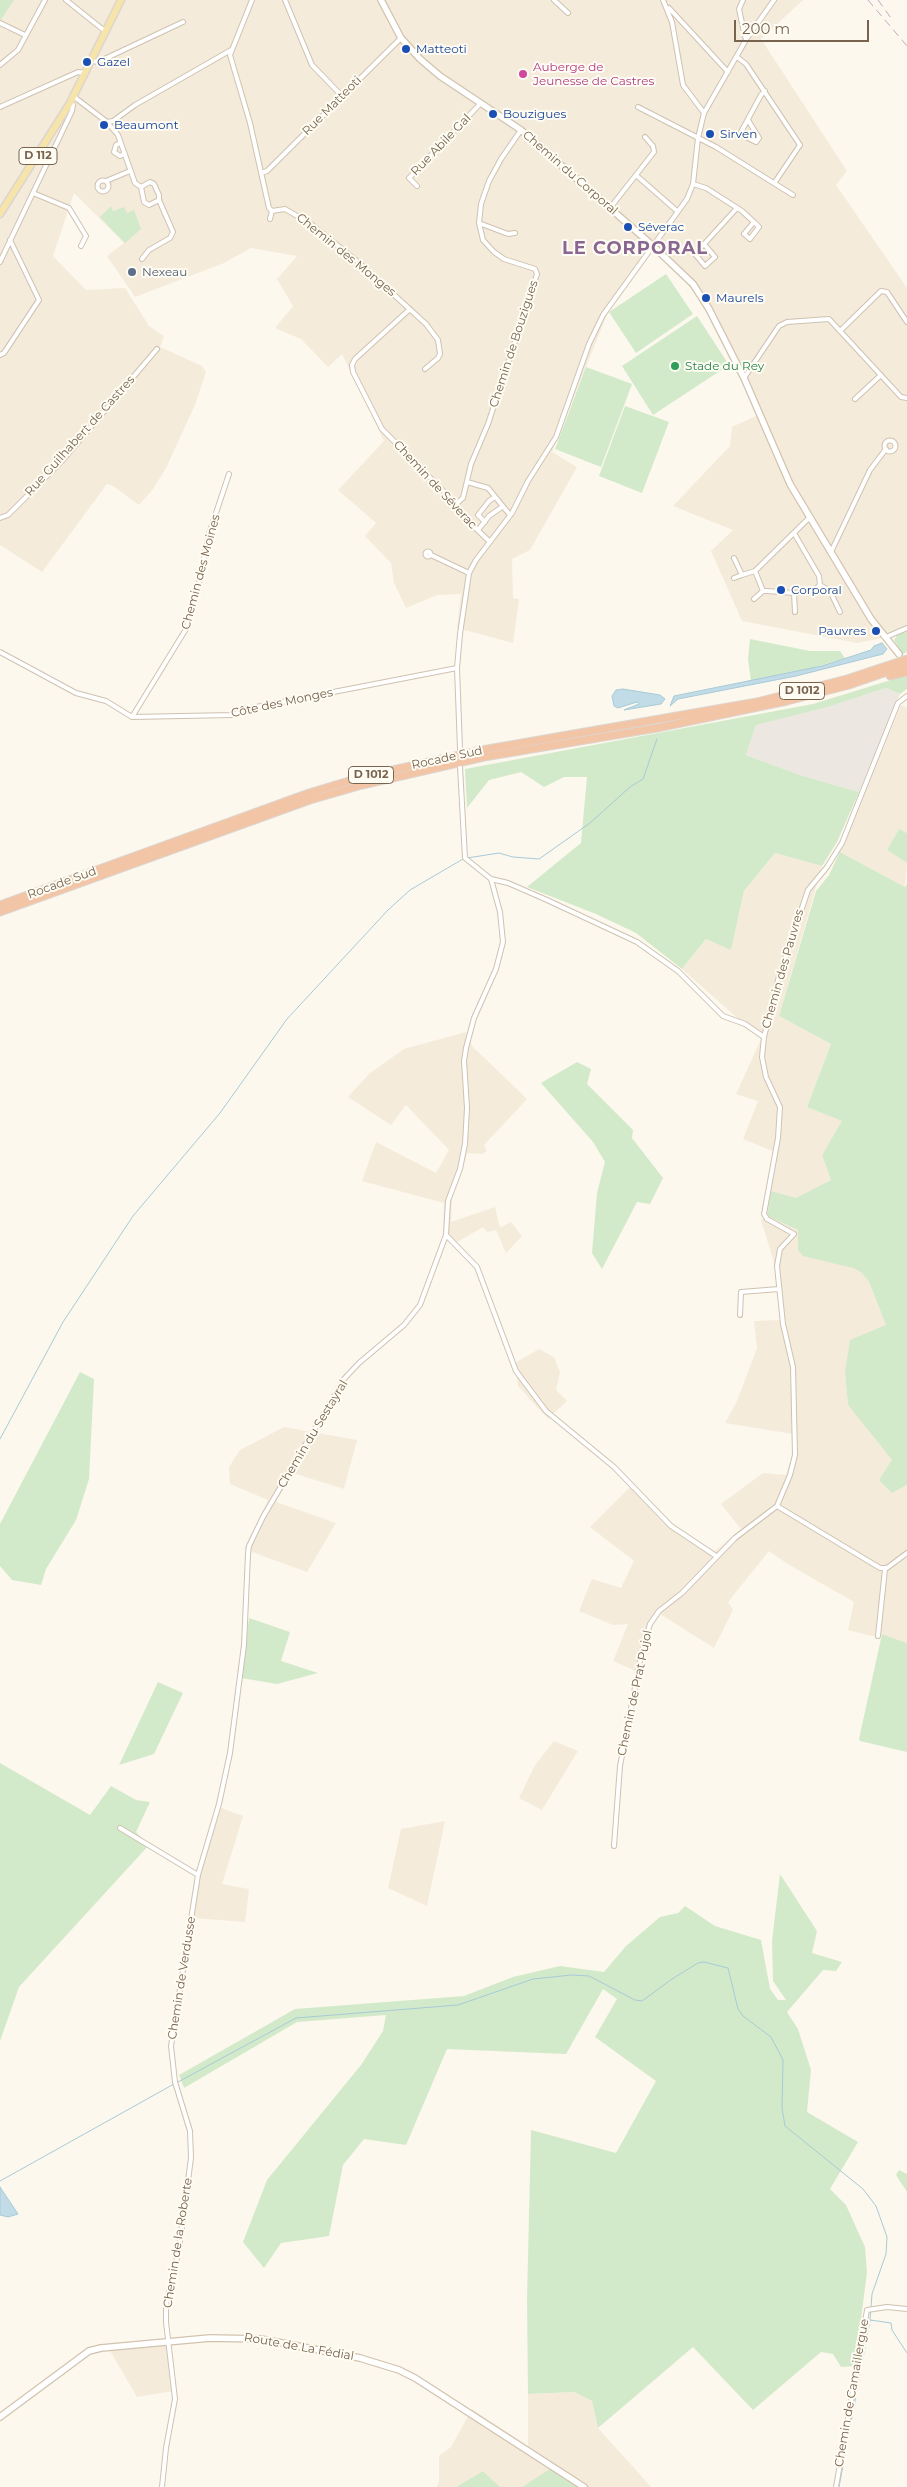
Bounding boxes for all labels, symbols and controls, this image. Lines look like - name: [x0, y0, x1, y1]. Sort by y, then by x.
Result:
- scale bar: [737, 10, 872, 42]
- text: 200 m: [742, 19, 790, 38]
- place label: Matteoti: [416, 42, 467, 56]
- marker: Matteoti: [400, 43, 412, 55]
- place label: Gazel: [97, 55, 130, 69]
- marker: Gazel: [81, 56, 93, 68]
- place label: Auberge de Jeunesse de Castres: [533, 60, 654, 88]
- marker: Auberge de Jeunesse de Castres: [517, 68, 529, 80]
- street label: Rue Matteoti: [299, 73, 365, 139]
- place label: Bouzigues: [503, 107, 566, 121]
- marker: Bouzigues: [487, 108, 499, 120]
- street label: Rue Abile Gal: [408, 111, 474, 179]
- place label: Beaumont: [114, 118, 178, 132]
- marker: Beaumont: [98, 119, 110, 131]
- place label: Sirven: [720, 127, 757, 141]
- street label: Chemin du Corporal: [520, 128, 620, 218]
- marker: Sirven: [704, 128, 716, 140]
- road number: D 112: [19, 148, 57, 164]
- street label: Chemin des Monges: [293, 210, 399, 300]
- place label: Séverac: [638, 220, 684, 234]
- marker: Séverac: [622, 221, 634, 233]
- district label: LE CORPORAL: [561, 238, 709, 260]
- place label: Nexeau: [142, 265, 187, 279]
- marker: Nexeau: [126, 266, 138, 278]
- street label: Chemin de Bouzigues: [487, 279, 541, 409]
- place label: Maurels: [716, 291, 764, 305]
- marker: Maurels: [700, 292, 712, 304]
- place label: Stade du Rey: [685, 359, 764, 373]
- marker: Stade du Rey: [669, 360, 681, 372]
- street label: Rue Guilhabert de Castres: [22, 373, 138, 499]
- street label: Chemin de Séverac: [390, 438, 480, 532]
- street label: Chemin des Moines: [179, 513, 223, 631]
- place label: Corporal: [791, 583, 842, 597]
- marker: Corporal: [775, 584, 787, 596]
- place label: Pauvres: [818, 624, 866, 638]
- marker: Pauvres: [870, 625, 882, 637]
- road number: D 1012: [780, 682, 824, 699]
- street label: Côte des Monges: [230, 685, 334, 721]
- street label: Rocade Sud: [410, 743, 484, 773]
- road number: D 1012: [348, 766, 394, 784]
- street label: Rocade Sud: [26, 864, 98, 902]
- street label: Chemin des Pauvres: [759, 908, 807, 1030]
- street label: Chemin du Sestayral: [275, 1377, 351, 1491]
- street label: Chemin de Prat Pujol: [615, 1629, 655, 1757]
- street label: Chemin de Verdusse: [165, 1915, 199, 2041]
- street label: Chemin de la Roberte: [161, 2177, 195, 2309]
- street label: Chemin de Camaillergue: [832, 2318, 872, 2468]
- street label: Route de La Fédial: [243, 2330, 355, 2364]

